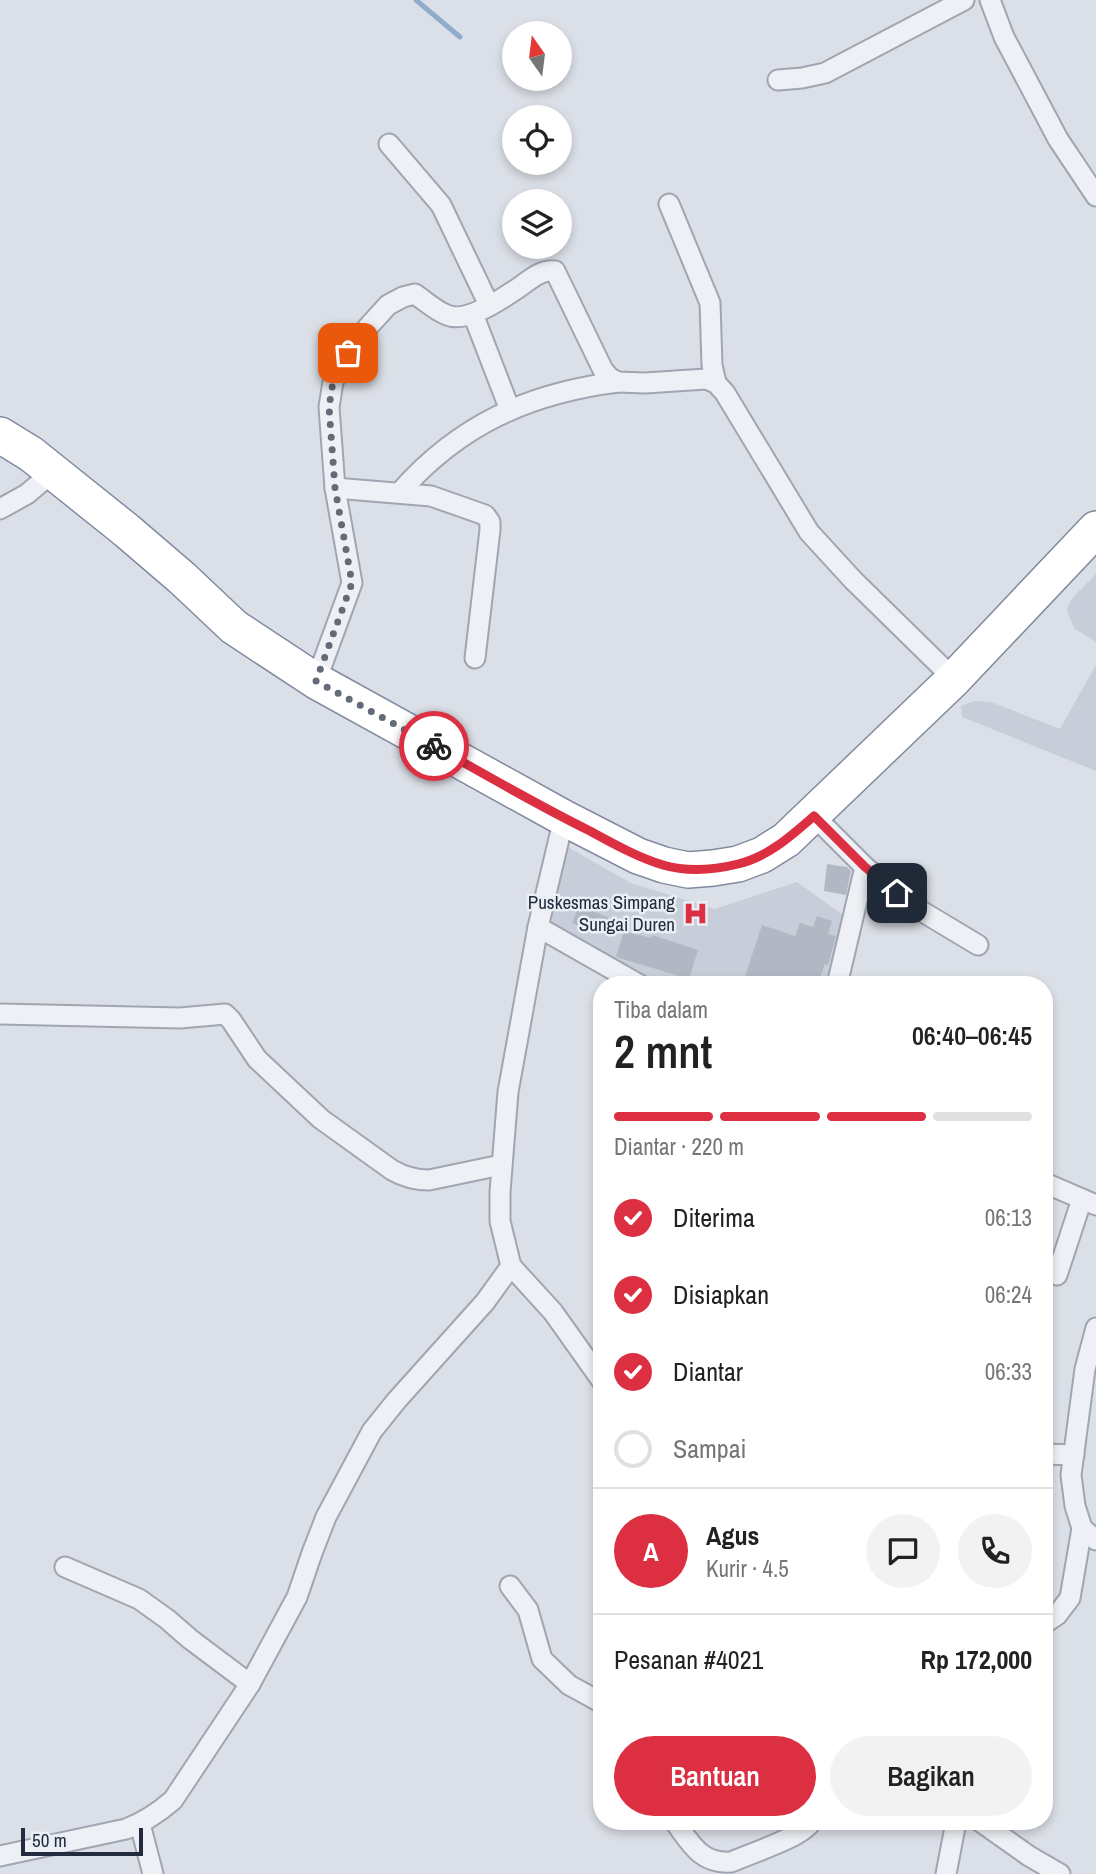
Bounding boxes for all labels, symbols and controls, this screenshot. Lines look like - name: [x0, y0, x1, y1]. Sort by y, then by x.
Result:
- north arrow: [502, 21, 572, 91]
- map controls: [502, 21, 572, 259]
- button: locate: [502, 105, 572, 175]
- button: layers: [502, 189, 572, 259]
- pin: [318, 323, 378, 383]
- icon: bag: [329, 334, 367, 372]
- courier: [399, 711, 469, 781]
- icon: bike: [415, 727, 453, 765]
- pin: [867, 863, 927, 923]
- icon: home: [878, 874, 916, 912]
- place label: Puskesmas Simpang Sungai Duren: [528, 889, 675, 937]
- hospital icon: Puskesmas Simpang Sungai Duren: [681, 899, 709, 927]
- text: Tiba dalam: [614, 994, 708, 1025]
- text: 06:40–06:45: [912, 1018, 1032, 1053]
- text: 2 mnt: [614, 1020, 713, 1082]
- text: Diantar · 220 m: [614, 1131, 744, 1162]
- icon: check: [614, 1199, 652, 1237]
- text: Diterima: [673, 1200, 755, 1235]
- text: 06:13: [985, 1202, 1032, 1233]
- icon: check: [614, 1276, 652, 1314]
- text: Disiapkan: [673, 1277, 769, 1312]
- text: 06:24: [985, 1279, 1032, 1310]
- icon: check: [614, 1353, 652, 1391]
- text: Diantar: [673, 1354, 743, 1389]
- text: 06:33: [985, 1356, 1032, 1387]
- text: Sampai: [673, 1431, 746, 1466]
- button: chat: [866, 1514, 940, 1588]
- button: phone: [958, 1514, 1032, 1588]
- text: Agus: [706, 1518, 759, 1553]
- text: A: [643, 1534, 659, 1569]
- text: Kurir · 4.5: [706, 1553, 789, 1584]
- text: Pesanan #4021: [614, 1642, 763, 1677]
- text: Rp 172,000: [921, 1642, 1032, 1677]
- button: Bantuan: [614, 1736, 816, 1816]
- button: Bagikan: [830, 1736, 1032, 1816]
- scale bar: [21, 1825, 144, 1857]
- text: 50 m: [32, 1827, 67, 1853]

